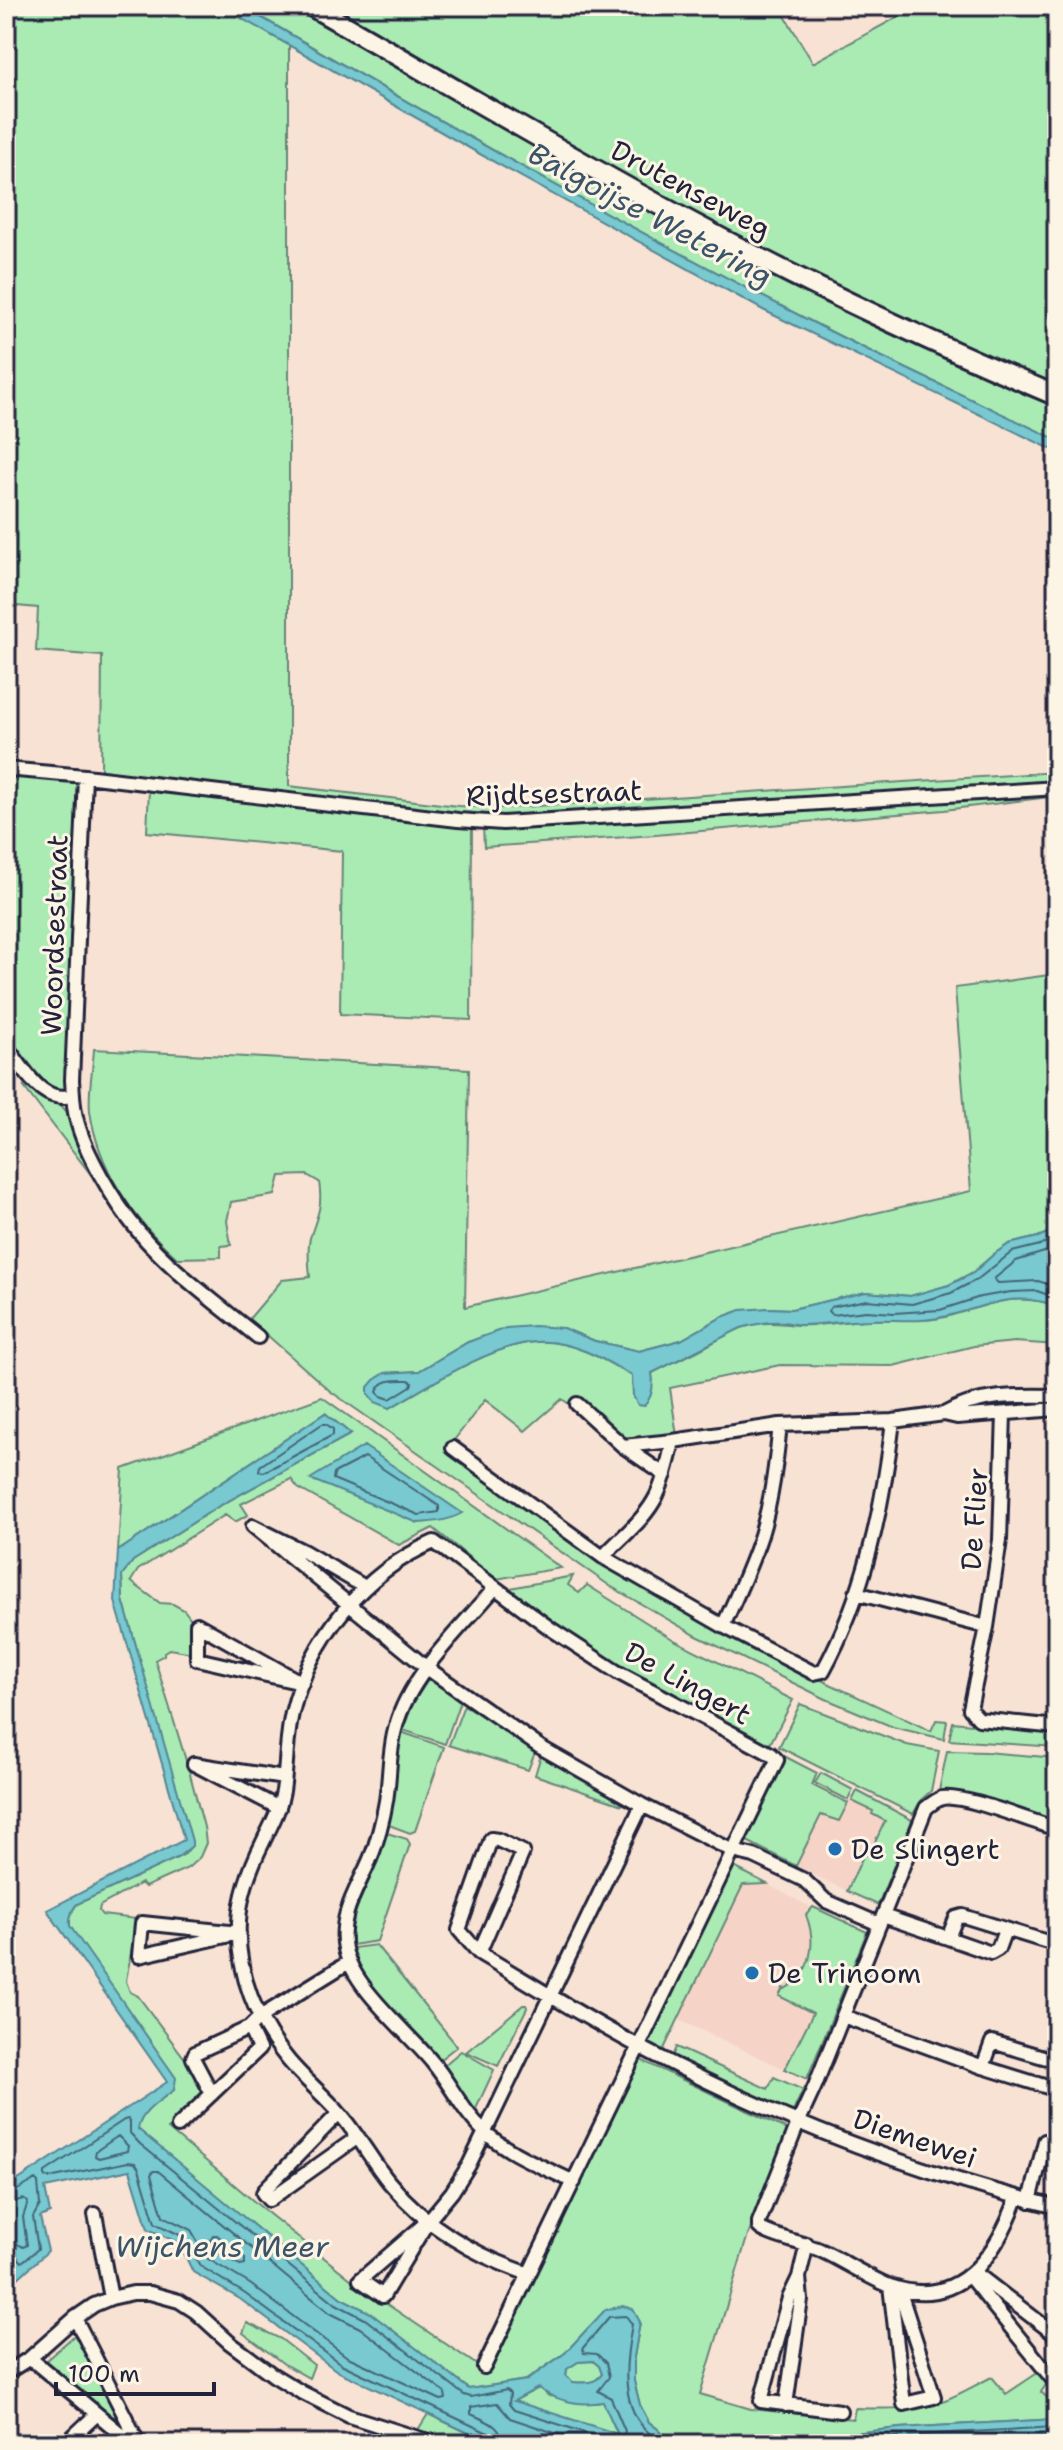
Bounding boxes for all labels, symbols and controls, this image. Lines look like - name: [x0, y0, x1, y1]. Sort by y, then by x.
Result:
- street label: Drutenseweg: [604, 131, 778, 247]
- water label: Balgoijse Wetering: [521, 133, 780, 296]
- street label: Rijdtsestraat: [465, 771, 643, 815]
- street label: Woordsestraat: [31, 834, 77, 1036]
- street label: De Flier: [951, 1466, 997, 1572]
- street label: De Lingert: [618, 1633, 758, 1733]
- place label: De Slingert: [851, 1830, 1000, 1868]
- marker: De Slingert: [826, 1840, 844, 1858]
- place label: De Trinoom: [768, 1954, 921, 1992]
- marker: De Trinoom: [743, 1964, 761, 1982]
- street label: Diemewei: [848, 2099, 982, 2177]
- water label: Wijchens Meer: [115, 2226, 330, 2267]
- scale bar: [56, 2346, 214, 2396]
- text: 100 m: [68, 2358, 140, 2390]

